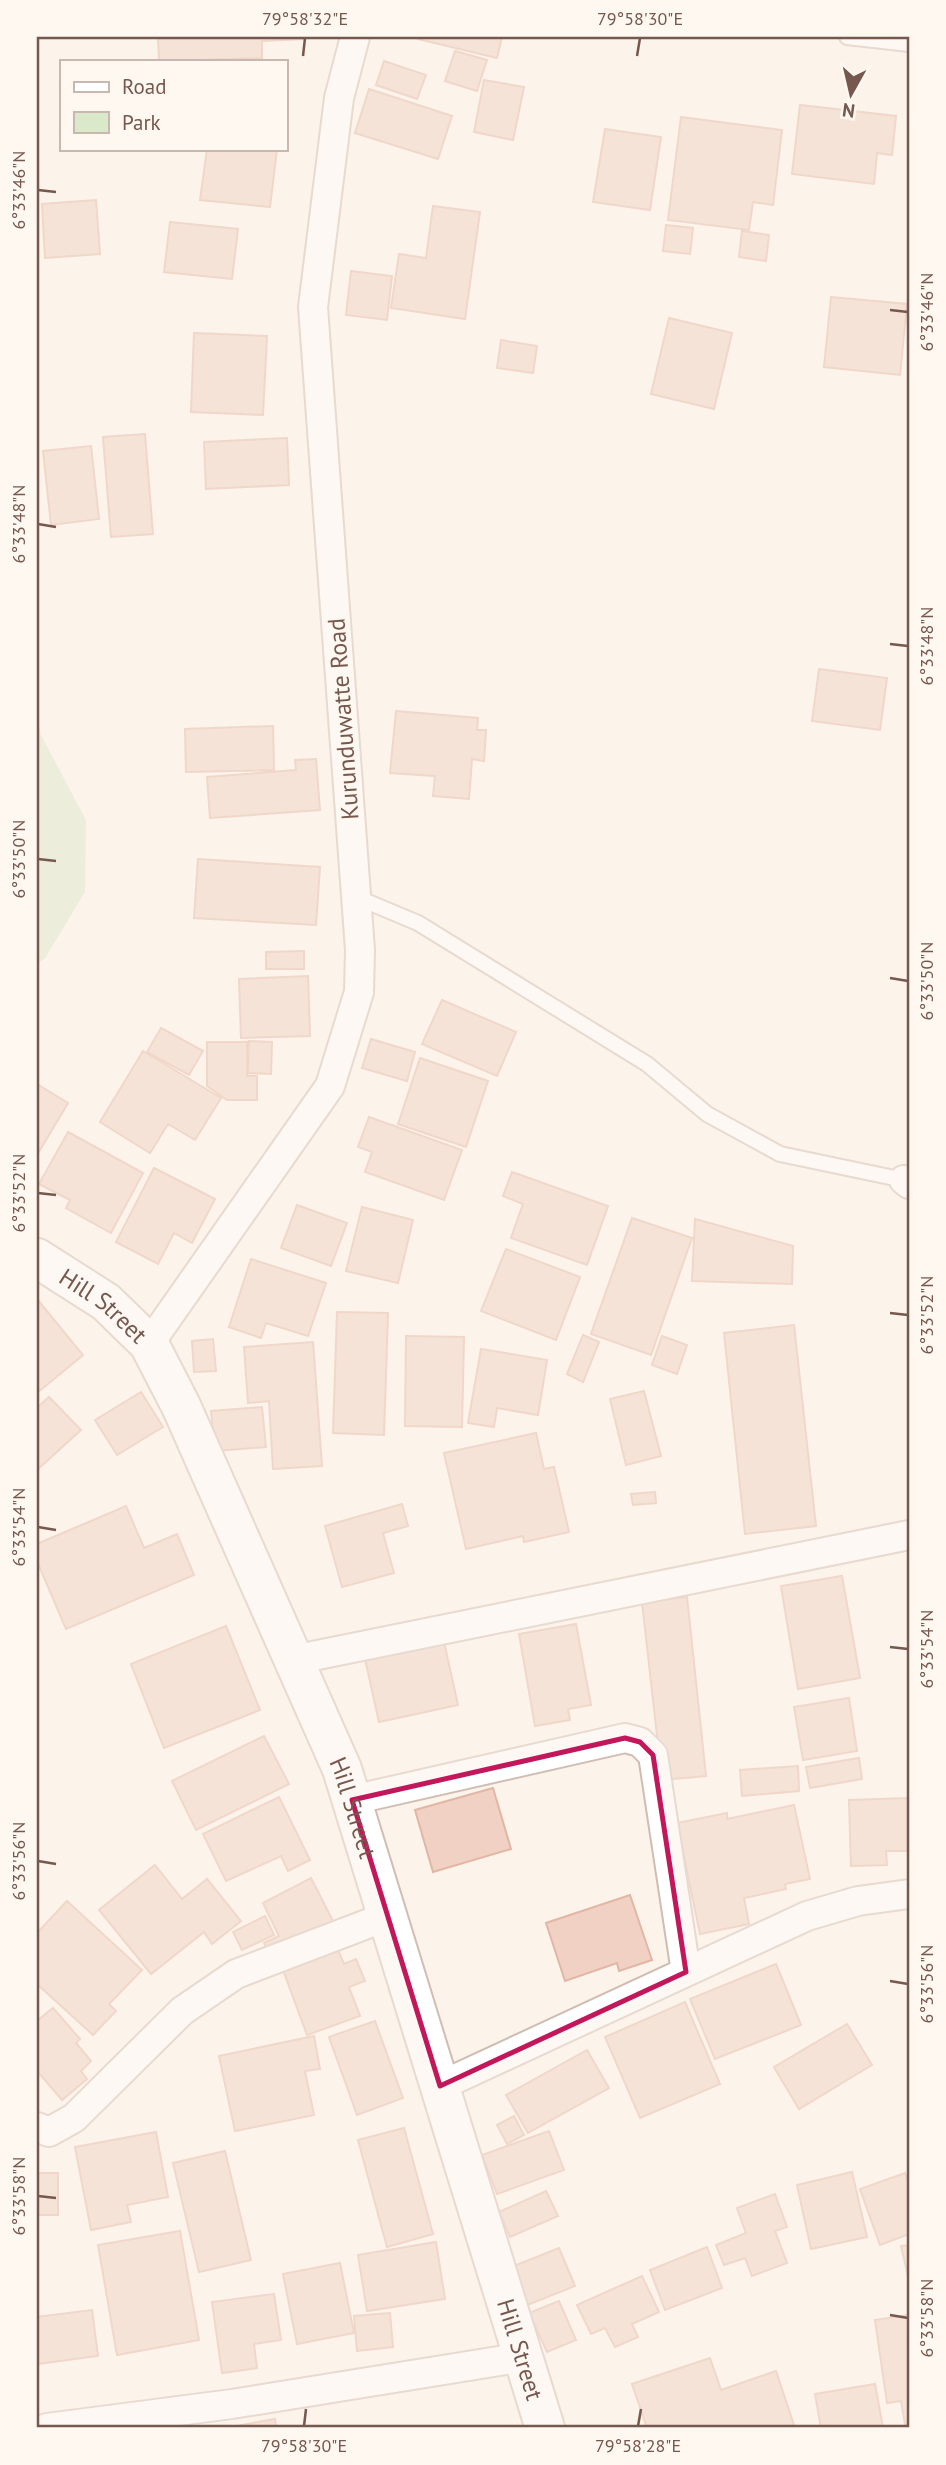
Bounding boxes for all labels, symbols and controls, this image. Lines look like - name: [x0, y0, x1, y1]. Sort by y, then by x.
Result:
- text: 79°58'32"E: [262, 7, 348, 30]
- text: 79°58'30"E: [597, 7, 683, 30]
- legend: [60, 60, 287, 150]
- north arrow: [816, 60, 886, 130]
- text: Road: [122, 73, 166, 100]
- text: N: [841, 98, 856, 124]
- text: Park: [122, 109, 161, 136]
- text: 6°33'46"N: [7, 151, 30, 229]
- text: 6°33'46"N: [915, 273, 938, 351]
- text: 6°33'48"N: [7, 485, 30, 563]
- text: 6°33'48"N: [915, 607, 938, 685]
- street label: Kurunduwatte Road: [320, 617, 366, 821]
- text: 6°33'50"N: [7, 820, 30, 898]
- text: 6°33'50"N: [915, 942, 938, 1020]
- text: 6°33'52"N: [7, 1154, 30, 1232]
- street label: Hill Street: [54, 1261, 154, 1350]
- text: 6°33'52"N: [915, 1276, 938, 1354]
- text: 6°33'54"N: [7, 1488, 30, 1566]
- text: 6°33'54"N: [915, 1610, 938, 1688]
- street label: Hill Street: [323, 1752, 384, 1862]
- text: 6°33'56"N: [7, 1822, 30, 1900]
- text: 6°33'56"N: [915, 1945, 938, 2023]
- text: 6°33'58"N: [7, 2157, 30, 2235]
- text: 6°33'58"N: [915, 2279, 938, 2357]
- street label: Hill Street: [491, 2295, 551, 2404]
- text: 79°58'30"E: [261, 2434, 347, 2457]
- text: 79°58'28"E: [595, 2434, 681, 2457]

